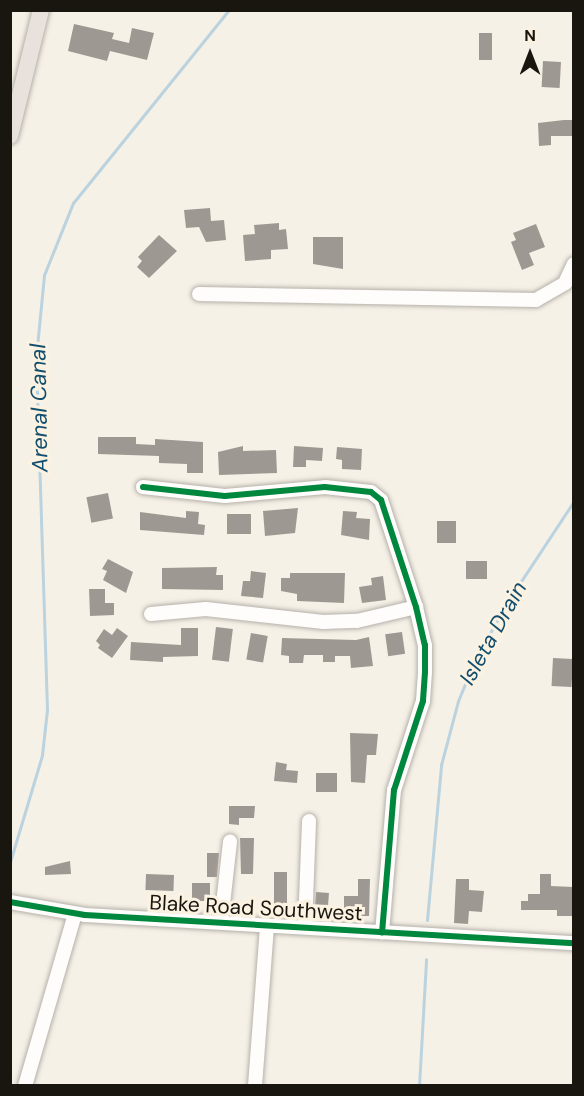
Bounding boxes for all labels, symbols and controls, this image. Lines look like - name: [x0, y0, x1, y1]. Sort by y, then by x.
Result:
- north arrow: [500, 24, 560, 84]
- text: N: [524, 25, 536, 46]
- water label: Arenal Canal: [25, 343, 53, 473]
- water label: Isleta Drain: [454, 577, 532, 689]
- street label: Blake Road Southwest: [149, 890, 363, 926]

